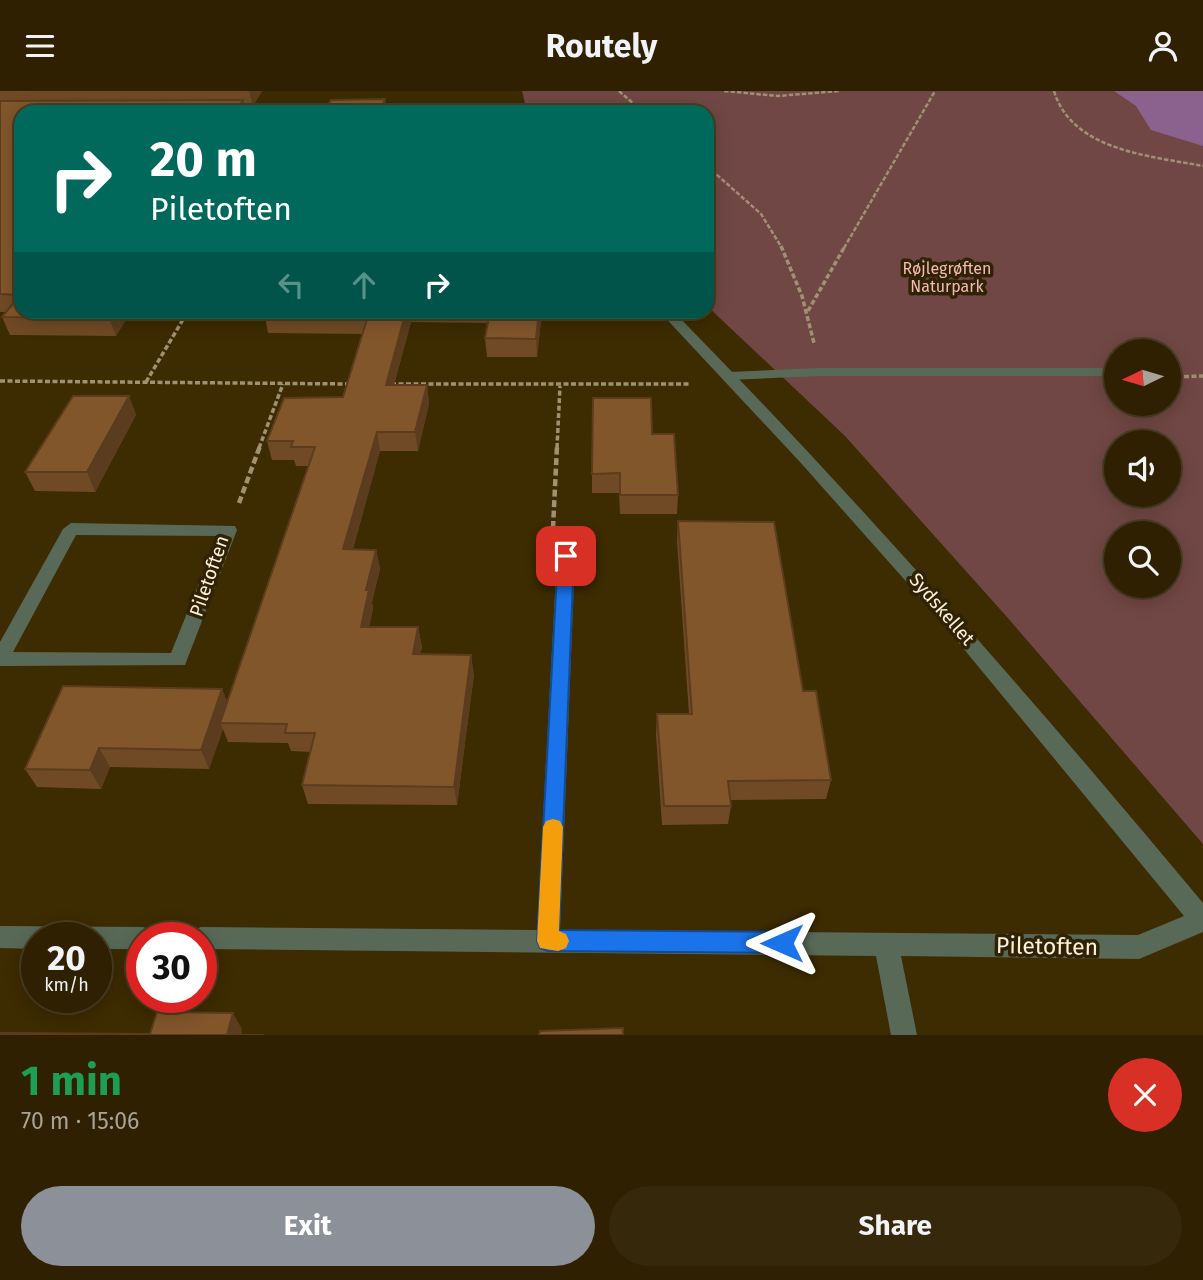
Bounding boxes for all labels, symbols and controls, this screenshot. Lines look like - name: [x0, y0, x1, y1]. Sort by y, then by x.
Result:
- icon: menu: [21, 27, 59, 65]
- text: Routely: [546, 27, 657, 65]
- icon: person: [1144, 27, 1182, 65]
- text: 20 m: [150, 130, 257, 189]
- icon: right: [35, 133, 126, 224]
- text: Piletoften: [150, 190, 292, 228]
- park label: Røjlegrøften Naturpark: [903, 259, 991, 296]
- icon: left: [272, 266, 310, 304]
- icon: ahead: [345, 266, 383, 304]
- icon: right: [418, 266, 456, 304]
- north arrow: [1104, 339, 1181, 417]
- map controls: [1104, 339, 1181, 598]
- button: sound: [1104, 430, 1181, 507]
- button: search: [1104, 521, 1181, 598]
- pin: [536, 526, 596, 586]
- street label: Piletoften: [184, 532, 234, 620]
- icon: arrive: [547, 537, 585, 575]
- street label: Sydskellet: [905, 568, 980, 650]
- position arrow: [745, 906, 819, 980]
- speed limit sign: 30: [126, 922, 217, 1013]
- street label: Piletoften: [996, 931, 1098, 961]
- text: 20: [47, 937, 86, 979]
- text: km/h: [44, 974, 89, 996]
- text: 1 min: [21, 1056, 122, 1106]
- button: close: [1108, 1058, 1182, 1132]
- text: 70 m · 15:06: [21, 1107, 139, 1135]
- button: Exit: [21, 1186, 595, 1266]
- button: Share: [609, 1186, 1182, 1266]

